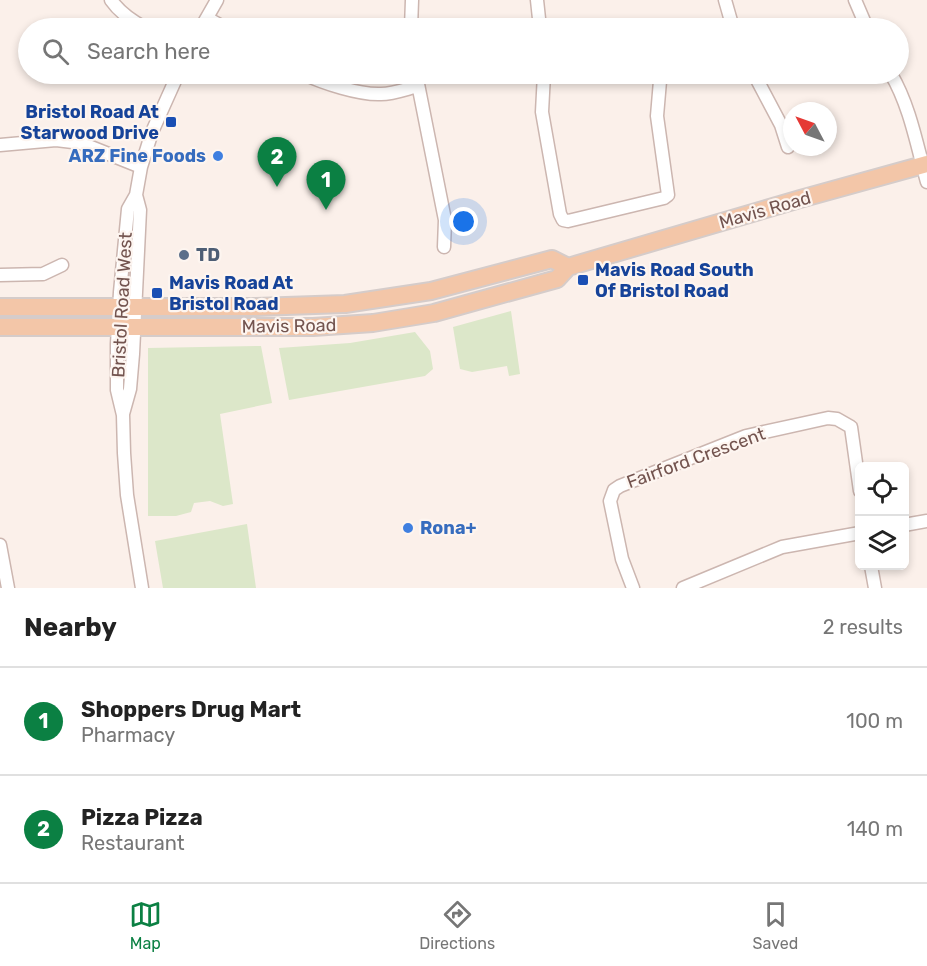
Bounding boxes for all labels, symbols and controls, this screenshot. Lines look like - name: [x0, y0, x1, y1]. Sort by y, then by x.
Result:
- search box: [18, 18, 909, 84]
- icon: search: [39, 35, 72, 68]
- text: Search here: [87, 38, 210, 65]
- place label: Bristol Road At Starwood Drive: [21, 101, 159, 144]
- north arrow: [783, 102, 837, 156]
- marker: Bristol Road At Starwood Drive: [164, 115, 178, 129]
- pin: 2: [258, 138, 296, 187]
- place label: ARZ Fine Foods: [69, 145, 206, 167]
- marker: ARZ Fine Foods: [211, 149, 225, 163]
- pin: 1: [306, 160, 346, 210]
- street label: Mavis Road: [716, 186, 814, 234]
- your location: [449, 207, 478, 236]
- street label: Bristol Road West: [107, 232, 137, 378]
- place label: TD: [196, 244, 220, 266]
- marker: TD: [177, 248, 191, 262]
- place label: Mavis Road South Of Bristol Road: [595, 259, 754, 302]
- place label: Mavis Road At Bristol Road: [169, 272, 293, 315]
- marker: Mavis Road South Of Bristol Road: [576, 273, 590, 287]
- marker: Mavis Road At Bristol Road: [150, 286, 164, 300]
- street label: Mavis Road: [242, 314, 336, 338]
- street label: Fairford Crescent: [624, 423, 768, 493]
- map controls: [855, 462, 909, 570]
- button: locate: [855, 462, 909, 516]
- button: layers: [855, 516, 909, 570]
- place label: Rona+: [420, 517, 477, 539]
- marker: Rona+: [401, 521, 415, 535]
- text: Nearby: [24, 612, 117, 643]
- text: 2 results: [823, 615, 903, 639]
- text: Shoppers Drug Mart: [81, 696, 301, 723]
- text: 1: [39, 709, 48, 733]
- text: 100 m: [846, 709, 903, 733]
- text: Pharmacy: [81, 723, 175, 747]
- text: Pizza Pizza: [81, 804, 203, 831]
- text: 2: [37, 817, 50, 841]
- text: 140 m: [847, 817, 903, 841]
- text: Restaurant: [81, 831, 185, 855]
- tab: Map: [129, 898, 162, 953]
- tab: Directions: [419, 898, 495, 953]
- tab: Saved: [753, 898, 798, 953]

